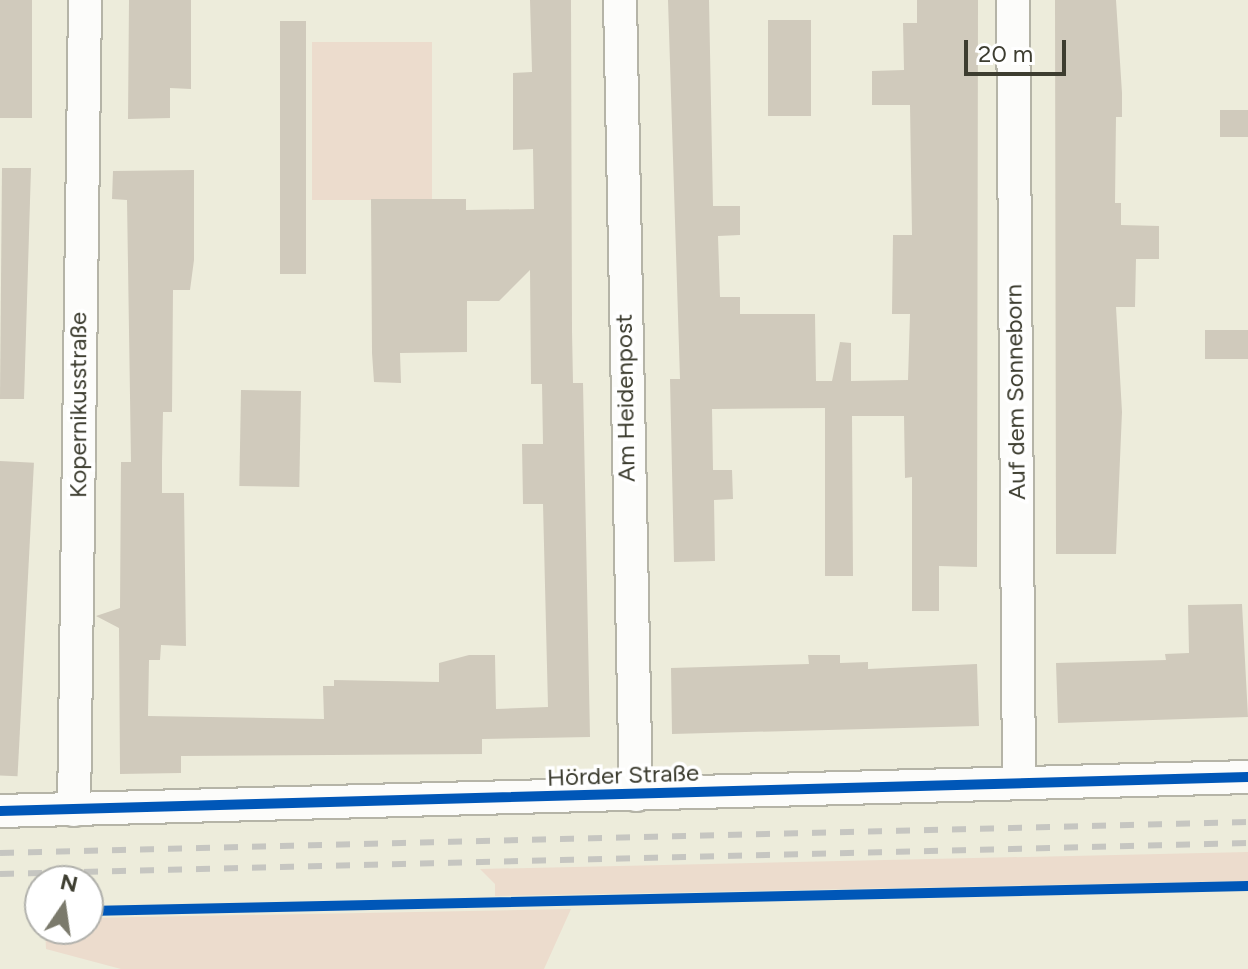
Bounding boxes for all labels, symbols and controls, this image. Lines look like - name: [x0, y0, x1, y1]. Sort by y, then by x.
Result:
- scale bar: [968, 24, 1070, 74]
- text: 20 m: [978, 39, 1033, 68]
- street label: Auf dem Sonneborn: [999, 284, 1031, 500]
- street label: Kopernikusstraße: [64, 312, 92, 498]
- street label: Am Heidenpost: [609, 314, 641, 482]
- street label: Hörder Straße: [547, 758, 699, 792]
- north arrow: [24, 865, 104, 945]
- text: N: [58, 868, 80, 898]

